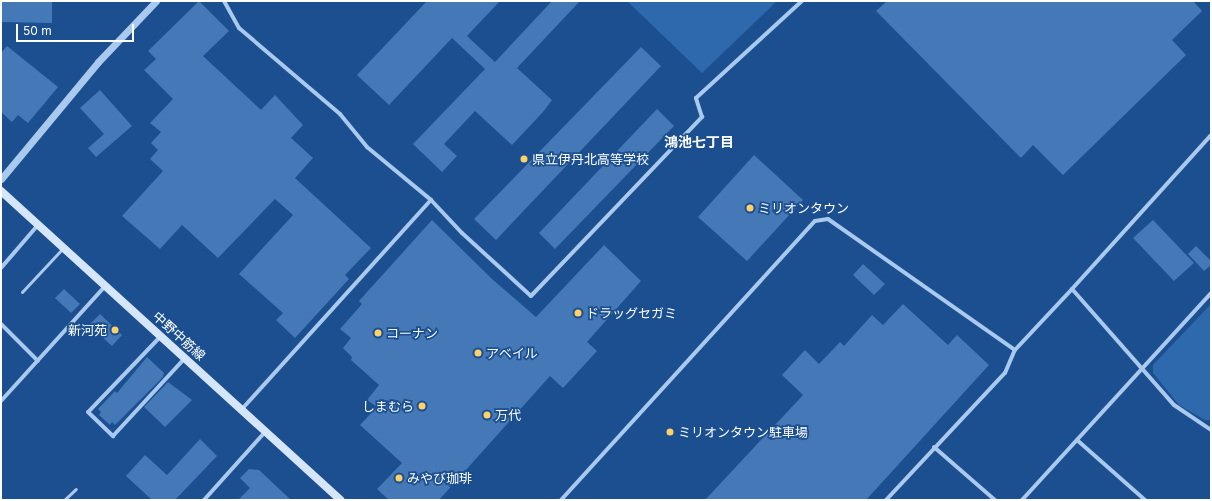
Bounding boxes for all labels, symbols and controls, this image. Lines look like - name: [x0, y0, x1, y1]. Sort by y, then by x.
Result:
- scale bar: [18, 16, 136, 42]
- text: 50 m: [23, 23, 52, 38]
- district label: 鴻池七丁目: [664, 134, 734, 150]
- place label: 県立伊丹北高等学校: [532, 151, 649, 167]
- marker: 県立伊丹北高等学校: [519, 154, 529, 164]
- place label: ミリオンタウン: [758, 200, 849, 216]
- marker: ミリオンタウン: [745, 203, 755, 213]
- place label: ドラッグセガミ: [586, 305, 677, 321]
- street label: 中野中筋線: [150, 308, 208, 364]
- marker: ドラッグセガミ: [573, 308, 583, 318]
- place label: 新河苑: [68, 322, 107, 338]
- marker: 新河苑: [110, 325, 120, 335]
- place label: コーナン: [386, 325, 438, 341]
- marker: コーナン: [373, 328, 383, 338]
- place label: アベイル: [486, 345, 538, 361]
- marker: アベイル: [473, 348, 483, 358]
- place label: しまむら: [362, 398, 414, 414]
- marker: しまむら: [417, 401, 427, 411]
- place label: 万代: [495, 407, 521, 423]
- marker: 万代: [482, 410, 492, 420]
- place label: ミリオンタウン駐車場: [678, 424, 808, 440]
- marker: ミリオンタウン駐車場: [665, 427, 675, 437]
- place label: みやび珈琲: [407, 470, 472, 486]
- marker: みやび珈琲: [394, 473, 404, 483]

